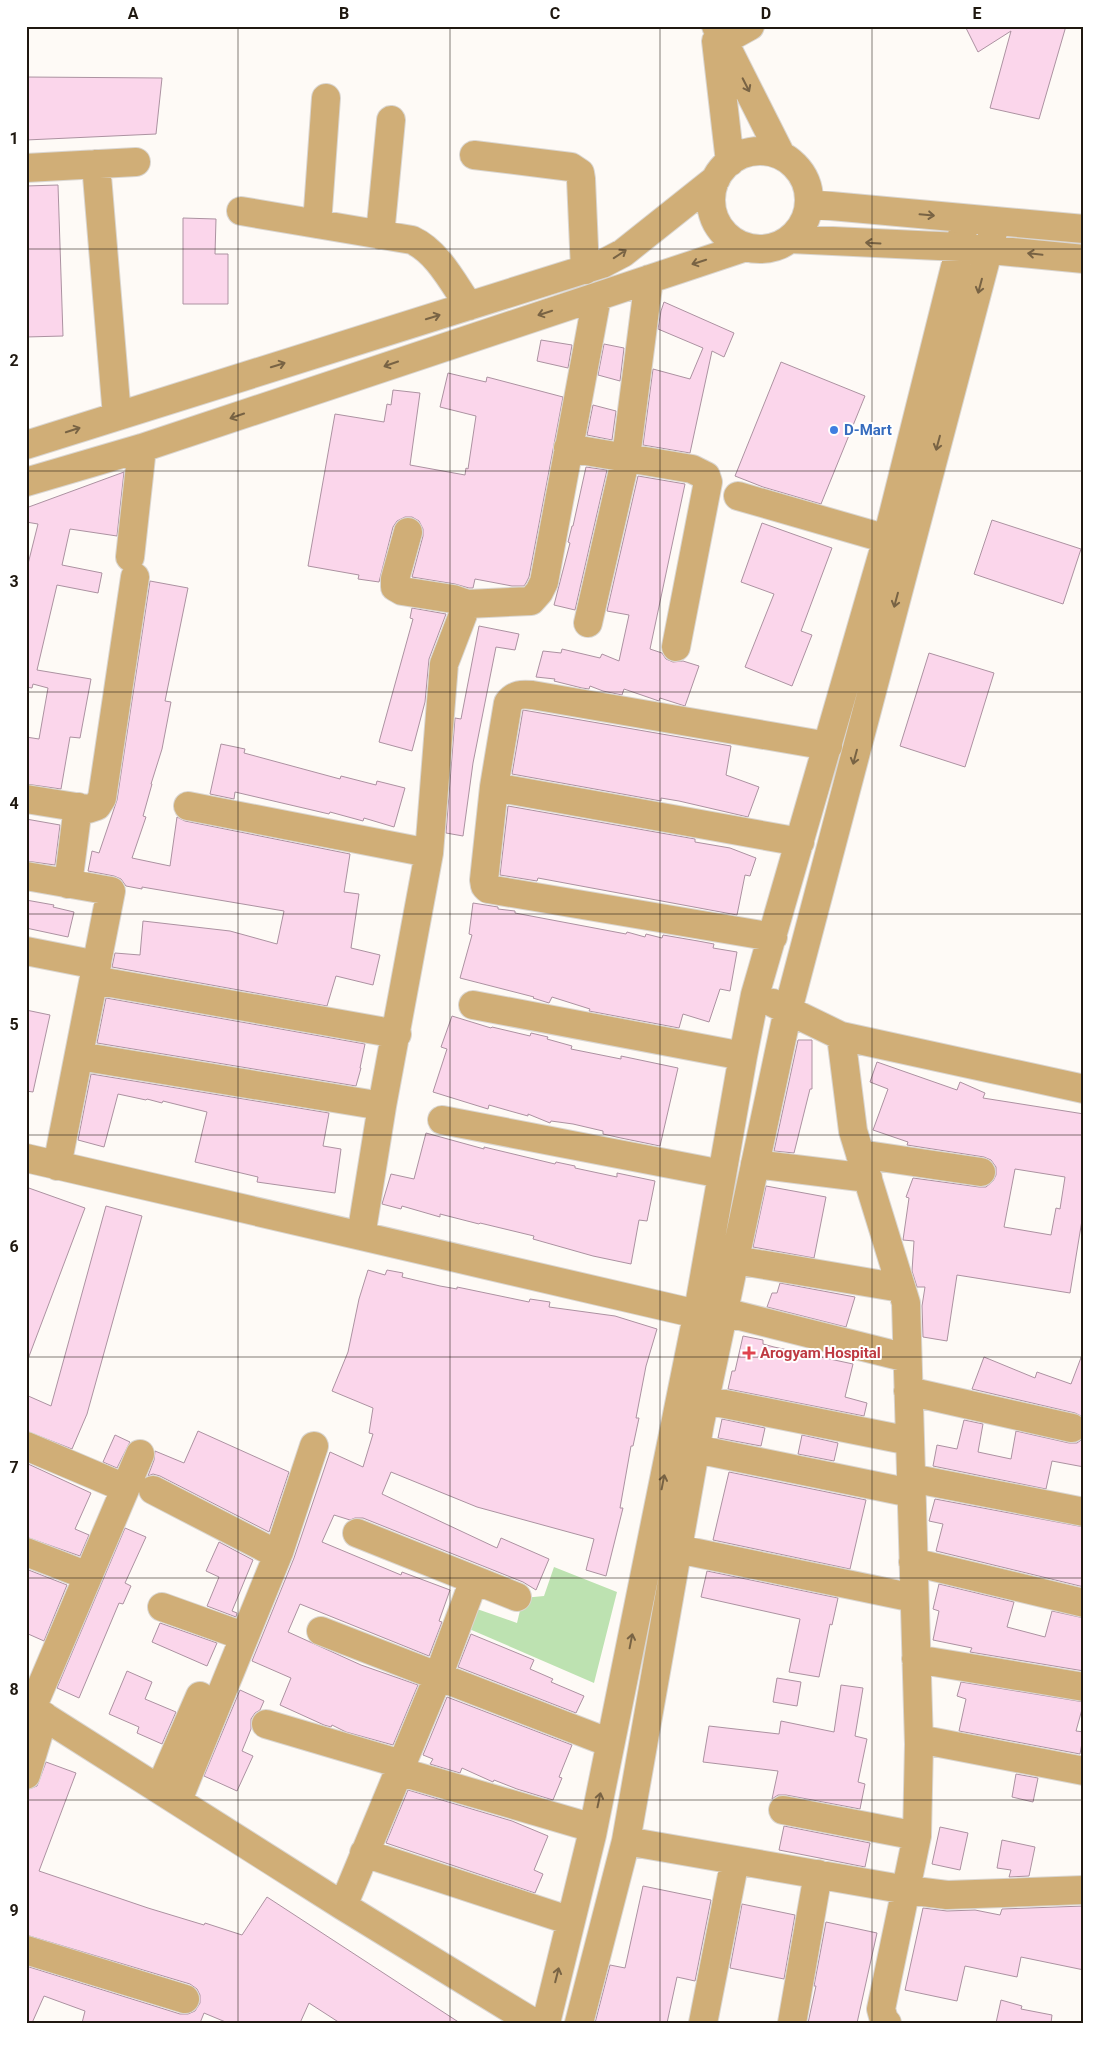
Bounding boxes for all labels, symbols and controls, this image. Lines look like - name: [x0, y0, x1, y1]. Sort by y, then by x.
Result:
- text: A: [128, 4, 139, 23]
- text: B: [339, 4, 349, 23]
- text: C: [550, 4, 560, 23]
- text: D: [761, 4, 771, 23]
- text: E: [973, 4, 982, 23]
- one-way arrow: [741, 78, 751, 93]
- text: 1: [9, 129, 19, 148]
- one-way arrow: [919, 210, 935, 220]
- one-way arrow: [865, 238, 881, 247]
- one-way arrow: [613, 249, 627, 260]
- one-way arrow: [1028, 249, 1044, 259]
- one-way arrow: [692, 258, 708, 268]
- one-way arrow: [975, 277, 984, 293]
- one-way arrow: [537, 309, 553, 319]
- one-way arrow: [425, 312, 440, 321]
- text: 2: [9, 351, 19, 370]
- one-way arrow: [269, 360, 285, 370]
- one-way arrow: [383, 360, 399, 370]
- one-way arrow: [230, 412, 245, 421]
- place label: D-Mart: [844, 421, 892, 439]
- one-way arrow: [64, 424, 80, 434]
- marker: D-Mart: [828, 424, 840, 436]
- one-way arrow: [933, 434, 942, 450]
- text: 3: [9, 572, 19, 591]
- one-way arrow: [891, 591, 901, 607]
- one-way arrow: [850, 748, 859, 764]
- text: 4: [9, 794, 19, 813]
- text: 5: [9, 1015, 19, 1034]
- text: 6: [9, 1237, 19, 1256]
- place label: Arogyam Hospital: [760, 1344, 881, 1362]
- marker: Arogyam Hospital: [742, 1346, 756, 1360]
- text: 7: [9, 1458, 19, 1477]
- one-way arrow: [659, 1474, 669, 1490]
- one-way arrow: [627, 1633, 636, 1649]
- text: 8: [9, 1680, 19, 1699]
- one-way arrow: [594, 1793, 604, 1809]
- text: 9: [9, 1901, 19, 1920]
- one-way arrow: [553, 1968, 562, 1984]

